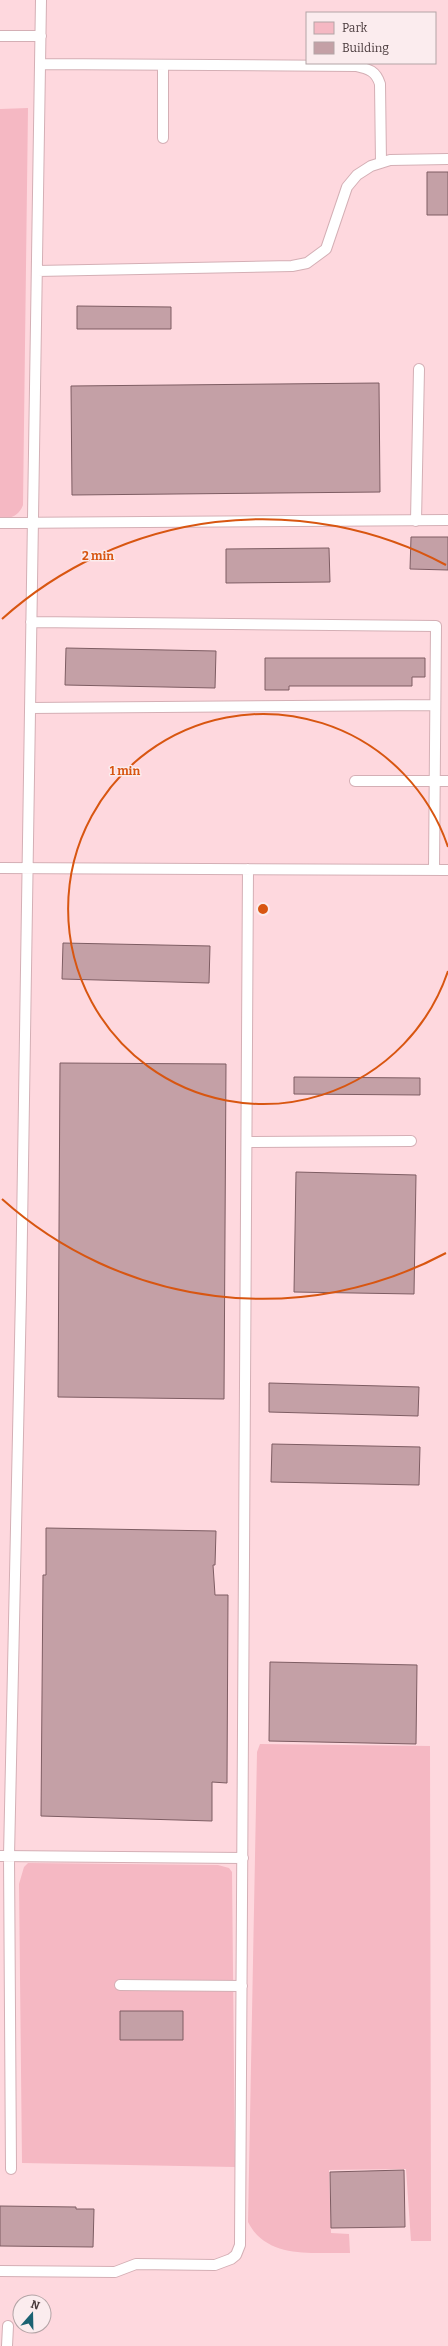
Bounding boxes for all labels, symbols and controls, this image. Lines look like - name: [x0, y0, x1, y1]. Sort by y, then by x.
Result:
- legend: [306, 12, 436, 64]
- text: Park: [342, 21, 368, 35]
- text: Building: [342, 41, 389, 55]
- text: 2 min: [82, 549, 114, 563]
- text: 1 min: [110, 764, 140, 778]
- centre of rings: [256, 902, 270, 916]
- north arrow: [12, 2294, 52, 2334]
- text: N: [29, 2298, 42, 2313]

